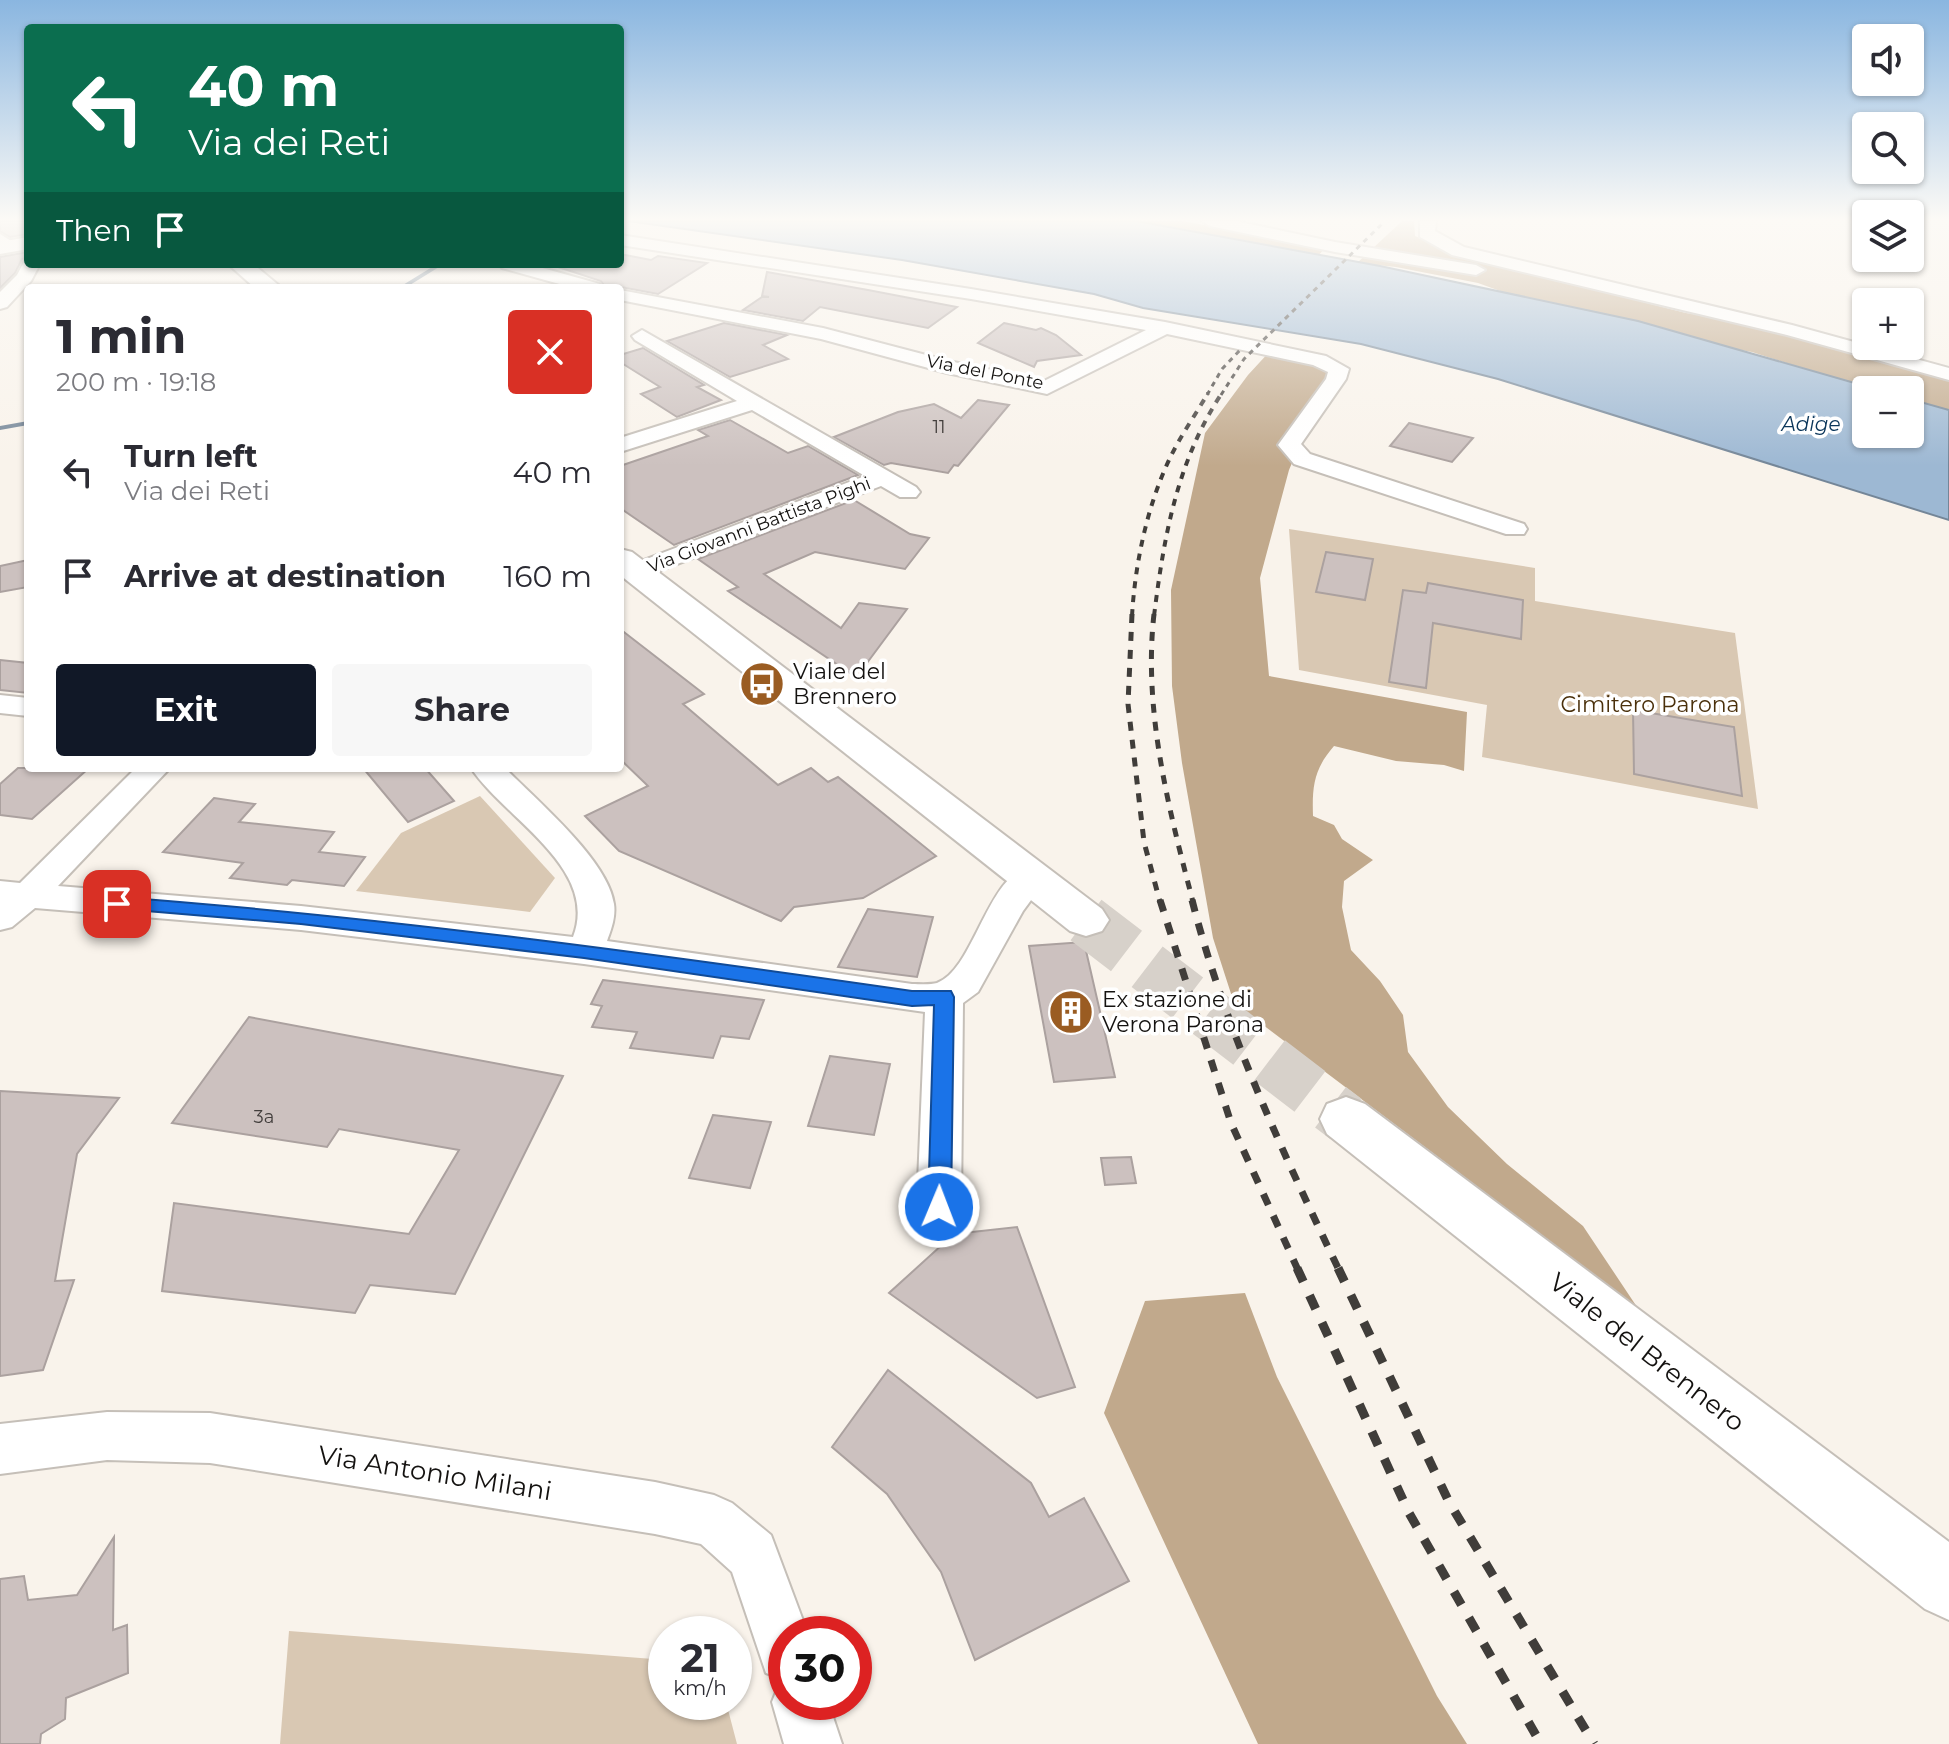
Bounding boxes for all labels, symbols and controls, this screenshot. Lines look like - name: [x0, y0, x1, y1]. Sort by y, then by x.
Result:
- map controls: [1852, 24, 1924, 448]
- button: sound: [1852, 24, 1924, 96]
- text: 40 m: [188, 52, 339, 120]
- icon: left: [56, 56, 160, 160]
- button: search: [1852, 112, 1924, 184]
- text: Via dei Reti: [188, 120, 390, 164]
- button: layers: [1852, 200, 1924, 272]
- icon: arrive: [148, 208, 192, 252]
- text: Then: [56, 212, 132, 249]
- button: +: [1852, 288, 1924, 360]
- text: 1 min: [56, 307, 186, 365]
- button: close: [508, 310, 592, 394]
- street label: Via del Ponte: [924, 350, 1046, 394]
- text: 200 m · 19:18: [56, 366, 216, 398]
- button: −: [1852, 376, 1924, 448]
- water label: Adige: [1781, 412, 1840, 436]
- house number: 11: [933, 416, 946, 438]
- text: Turn left: [124, 438, 257, 475]
- icon: left: [56, 450, 100, 494]
- text: 40 m: [513, 454, 592, 491]
- street label: Via Giovanni Battista Pighi: [644, 472, 874, 578]
- text: Via dei Reti: [124, 475, 270, 507]
- icon: arrive: [56, 554, 100, 598]
- text: Arrive at destination: [124, 558, 446, 595]
- text: 160 m: [503, 558, 592, 595]
- place label: Viale del Brennero: [793, 658, 897, 710]
- bus stop icon: Viale del Brennero: [738, 660, 786, 708]
- button: Exit: [56, 664, 316, 756]
- button: Share: [332, 664, 592, 756]
- park label: Cimitero Parona: [1560, 691, 1740, 718]
- pin: [83, 870, 151, 938]
- icon: arrive: [95, 882, 139, 926]
- place label: Ex stazione di Verona Parona: [1102, 986, 1264, 1038]
- building icon: Ex stazione di Verona Parona: [1047, 988, 1095, 1036]
- house number: 3a: [254, 1106, 274, 1128]
- position arrow: [897, 1165, 981, 1249]
- street label: Viale del Brennero: [1543, 1266, 1751, 1438]
- street label: Via Antonio Milani: [316, 1439, 554, 1507]
- speed limit sign: 30: [768, 1616, 872, 1720]
- text: 21: [680, 1633, 720, 1682]
- text: km/h: [673, 1676, 727, 1700]

